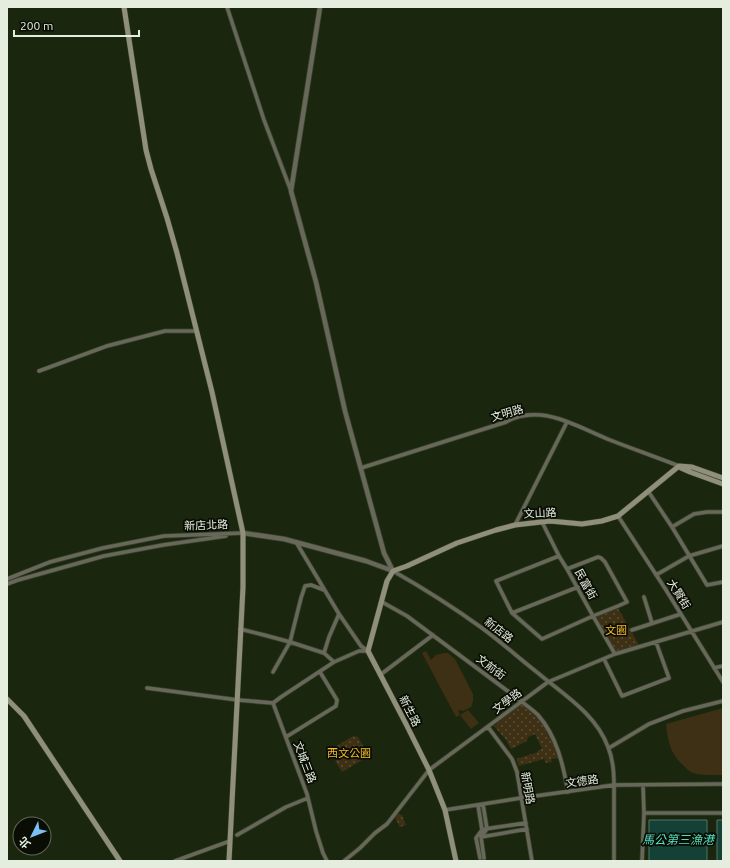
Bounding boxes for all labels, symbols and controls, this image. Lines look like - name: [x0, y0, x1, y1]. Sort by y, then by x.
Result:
- scale bar: [14, 12, 139, 38]
- text: 200 m: [20, 19, 53, 32]
- street label: 文明路: [489, 403, 525, 423]
- street label: 文山路: [523, 506, 557, 520]
- street label: 新店北路: [184, 518, 228, 532]
- street label: 民富街: [573, 567, 599, 601]
- street label: 大賢街: [665, 577, 693, 611]
- street label: 新店路: [482, 615, 516, 645]
- park label: 文園: [605, 624, 627, 636]
- street label: 文前街: [474, 652, 508, 682]
- street label: 文學路: [490, 686, 524, 716]
- street label: 新生路: [397, 694, 423, 728]
- street label: 文城三路: [292, 739, 318, 785]
- park label: 西文公園: [327, 747, 371, 759]
- street label: 新明路: [519, 771, 537, 805]
- street label: 文德路: [565, 773, 599, 789]
- north arrow: [12, 816, 52, 856]
- water label: 馬公第三漁港: [642, 833, 716, 846]
- text: 北: [17, 835, 33, 851]

